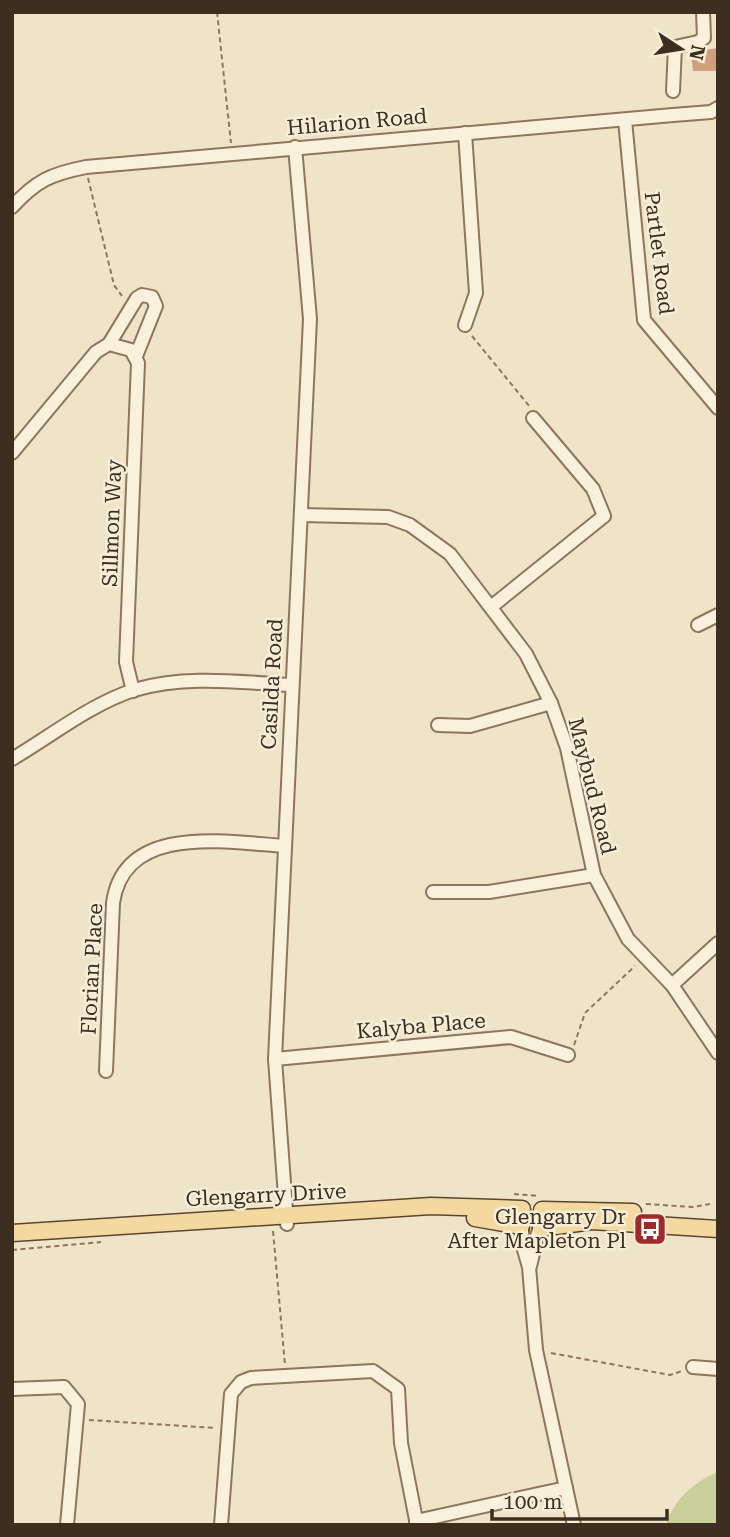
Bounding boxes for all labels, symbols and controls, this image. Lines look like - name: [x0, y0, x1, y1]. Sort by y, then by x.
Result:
- north arrow: [646, 14, 716, 84]
- text: N: [684, 43, 710, 62]
- street label: Hilarion Road: [286, 104, 429, 140]
- street label: Partlet Road: [640, 190, 679, 316]
- street label: Sillmon Way: [98, 458, 126, 587]
- street label: Casilda Road: [257, 617, 287, 750]
- street label: Maybud Road: [563, 715, 621, 857]
- street label: Florian Place: [77, 903, 107, 1035]
- street label: Kalyba Place: [355, 1008, 487, 1044]
- street label: Glengarry Drive: [185, 1179, 347, 1211]
- place label: Glengarry Dr After Mapleton Pl: [447, 1205, 627, 1253]
- bus stop icon: Glengarry Dr After Mapleton Pl: [631, 1210, 669, 1248]
- scale bar: [492, 1478, 667, 1522]
- text: 100 m: [503, 1490, 563, 1514]

